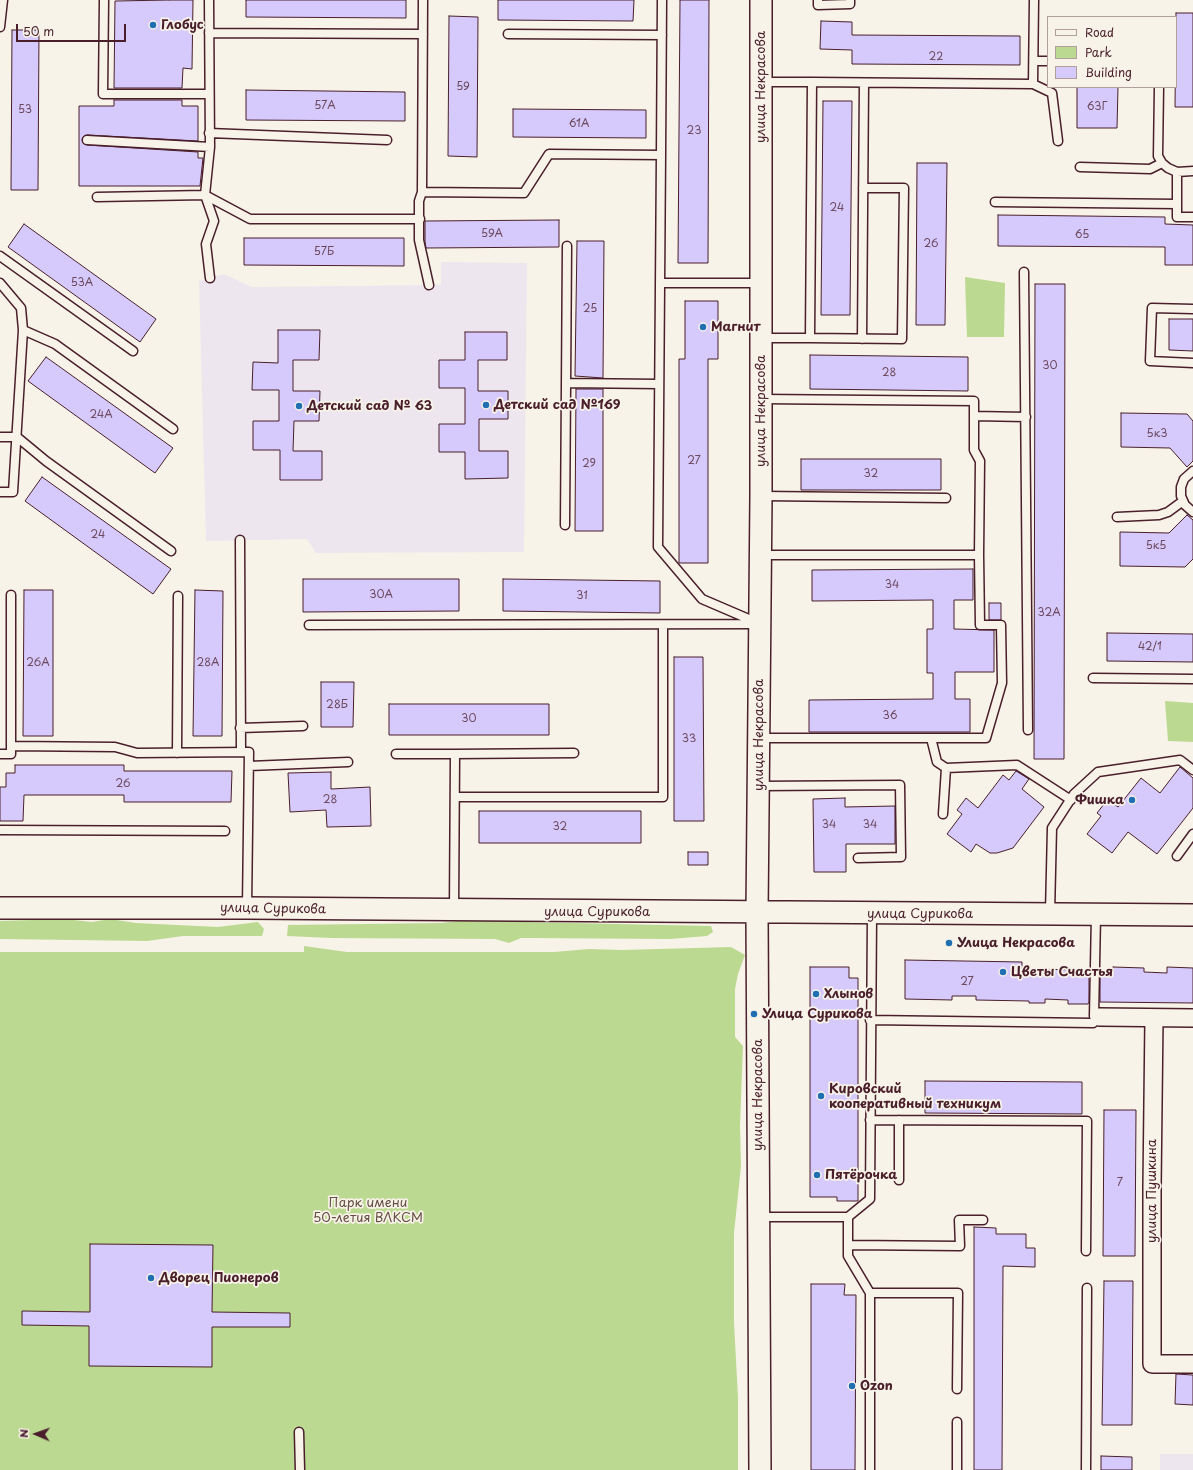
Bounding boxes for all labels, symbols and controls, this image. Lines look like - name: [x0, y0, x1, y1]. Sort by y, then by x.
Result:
- scale bar: [18, 16, 128, 42]
- legend: [1047, 16, 1177, 88]
- place label: Глобус: [161, 17, 204, 33]
- marker: Глобус: [148, 20, 158, 30]
- text: 50 m: [23, 22, 54, 40]
- text: Road: [1085, 23, 1114, 41]
- street label: улица Некрасова: [753, 31, 769, 143]
- text: Park: [1085, 43, 1112, 61]
- house number: 22: [929, 50, 943, 64]
- text: Building: [1085, 63, 1132, 81]
- house number: 59: [456, 80, 470, 94]
- house number: 57А: [314, 99, 336, 113]
- house number: 63Г: [1087, 100, 1107, 114]
- house number: 53: [18, 103, 32, 117]
- house number: 61А: [569, 117, 589, 131]
- house number: 23: [687, 124, 701, 138]
- house number: 24: [830, 201, 844, 215]
- house number: 59А: [481, 227, 503, 241]
- house number: 65: [1075, 228, 1089, 242]
- house number: 26: [923, 237, 939, 251]
- house number: 57Б: [314, 245, 334, 259]
- house number: 53А: [71, 276, 93, 290]
- house number: 25: [583, 302, 597, 316]
- place label: Магнит: [711, 319, 760, 335]
- marker: Магнит: [698, 322, 708, 332]
- street label: улица Некрасова: [753, 355, 769, 467]
- house number: 30: [1042, 359, 1058, 373]
- house number: 28: [882, 366, 896, 380]
- place label: Детский сад №169: [494, 397, 620, 413]
- place label: Детский сад № 63: [307, 398, 432, 414]
- marker: Детский сад №169: [481, 400, 491, 410]
- marker: Детский сад № 63: [294, 401, 304, 411]
- house number: 24А: [89, 408, 113, 422]
- house number: 5к3: [1147, 427, 1167, 441]
- house number: 27: [687, 454, 701, 468]
- house number: 29: [582, 457, 596, 471]
- house number: 32: [864, 467, 878, 481]
- house number: 24: [91, 528, 105, 542]
- house number: 5к5: [1146, 539, 1166, 553]
- house number: 34: [885, 578, 899, 592]
- house number: 30А: [369, 588, 393, 602]
- house number: 31: [576, 589, 588, 603]
- house number: 32А: [1037, 606, 1061, 620]
- house number: 42/1: [1138, 640, 1162, 654]
- house number: 26А: [26, 656, 50, 670]
- house number: 28А: [196, 656, 220, 670]
- street label: улица Некрасова: [751, 679, 767, 791]
- house number: 28Б: [326, 698, 348, 712]
- house number: 36: [883, 709, 897, 723]
- house number: 30: [461, 712, 477, 726]
- house number: 33: [682, 732, 696, 746]
- house number: 26: [115, 777, 131, 791]
- place label: Фишка: [1075, 792, 1124, 808]
- house number: 28: [323, 793, 337, 807]
- marker: Фишка: [1127, 795, 1137, 805]
- house number: 34: [822, 818, 836, 832]
- house number: 34: [863, 818, 877, 832]
- house number: 32: [553, 820, 567, 834]
- street label: улица Сурикова: [220, 900, 326, 918]
- street label: улица Сурикова: [544, 904, 650, 920]
- street label: улица Сурикова: [867, 906, 973, 922]
- place label: Улица Некрасова: [957, 935, 1075, 951]
- marker: Улица Некрасова: [944, 938, 954, 948]
- place label: Цветы Счастья: [1011, 964, 1113, 980]
- marker: Цветы Счастья: [998, 967, 1008, 977]
- house number: 27: [960, 975, 974, 989]
- place label: Хлынов: [824, 986, 873, 1002]
- marker: Хлынов: [811, 989, 821, 999]
- place label: Улица Сурикова: [762, 1006, 873, 1022]
- marker: Улица Сурикова: [749, 1009, 759, 1019]
- street label: улица Некрасова: [750, 1039, 766, 1151]
- place label: Кировский кооперативный техникум: [829, 1081, 1001, 1112]
- marker: Кировский кооперативный техникум: [816, 1091, 826, 1101]
- street label: улица Пушкина: [1144, 1139, 1160, 1243]
- place label: Пятёрочка: [825, 1167, 897, 1183]
- marker: Пятёрочка: [812, 1170, 822, 1180]
- house number: 7: [1117, 1176, 1123, 1190]
- park label: Парк имени 50-летия ВЛКСМ: [313, 1195, 423, 1226]
- place label: Дворец Пионеров: [159, 1270, 279, 1286]
- marker: Дворец Пионеров: [146, 1273, 156, 1283]
- place label: Ozon: [860, 1378, 893, 1394]
- marker: Ozon: [847, 1381, 857, 1391]
- north arrow: [16, 1414, 56, 1454]
- text: N: [15, 1429, 32, 1438]

